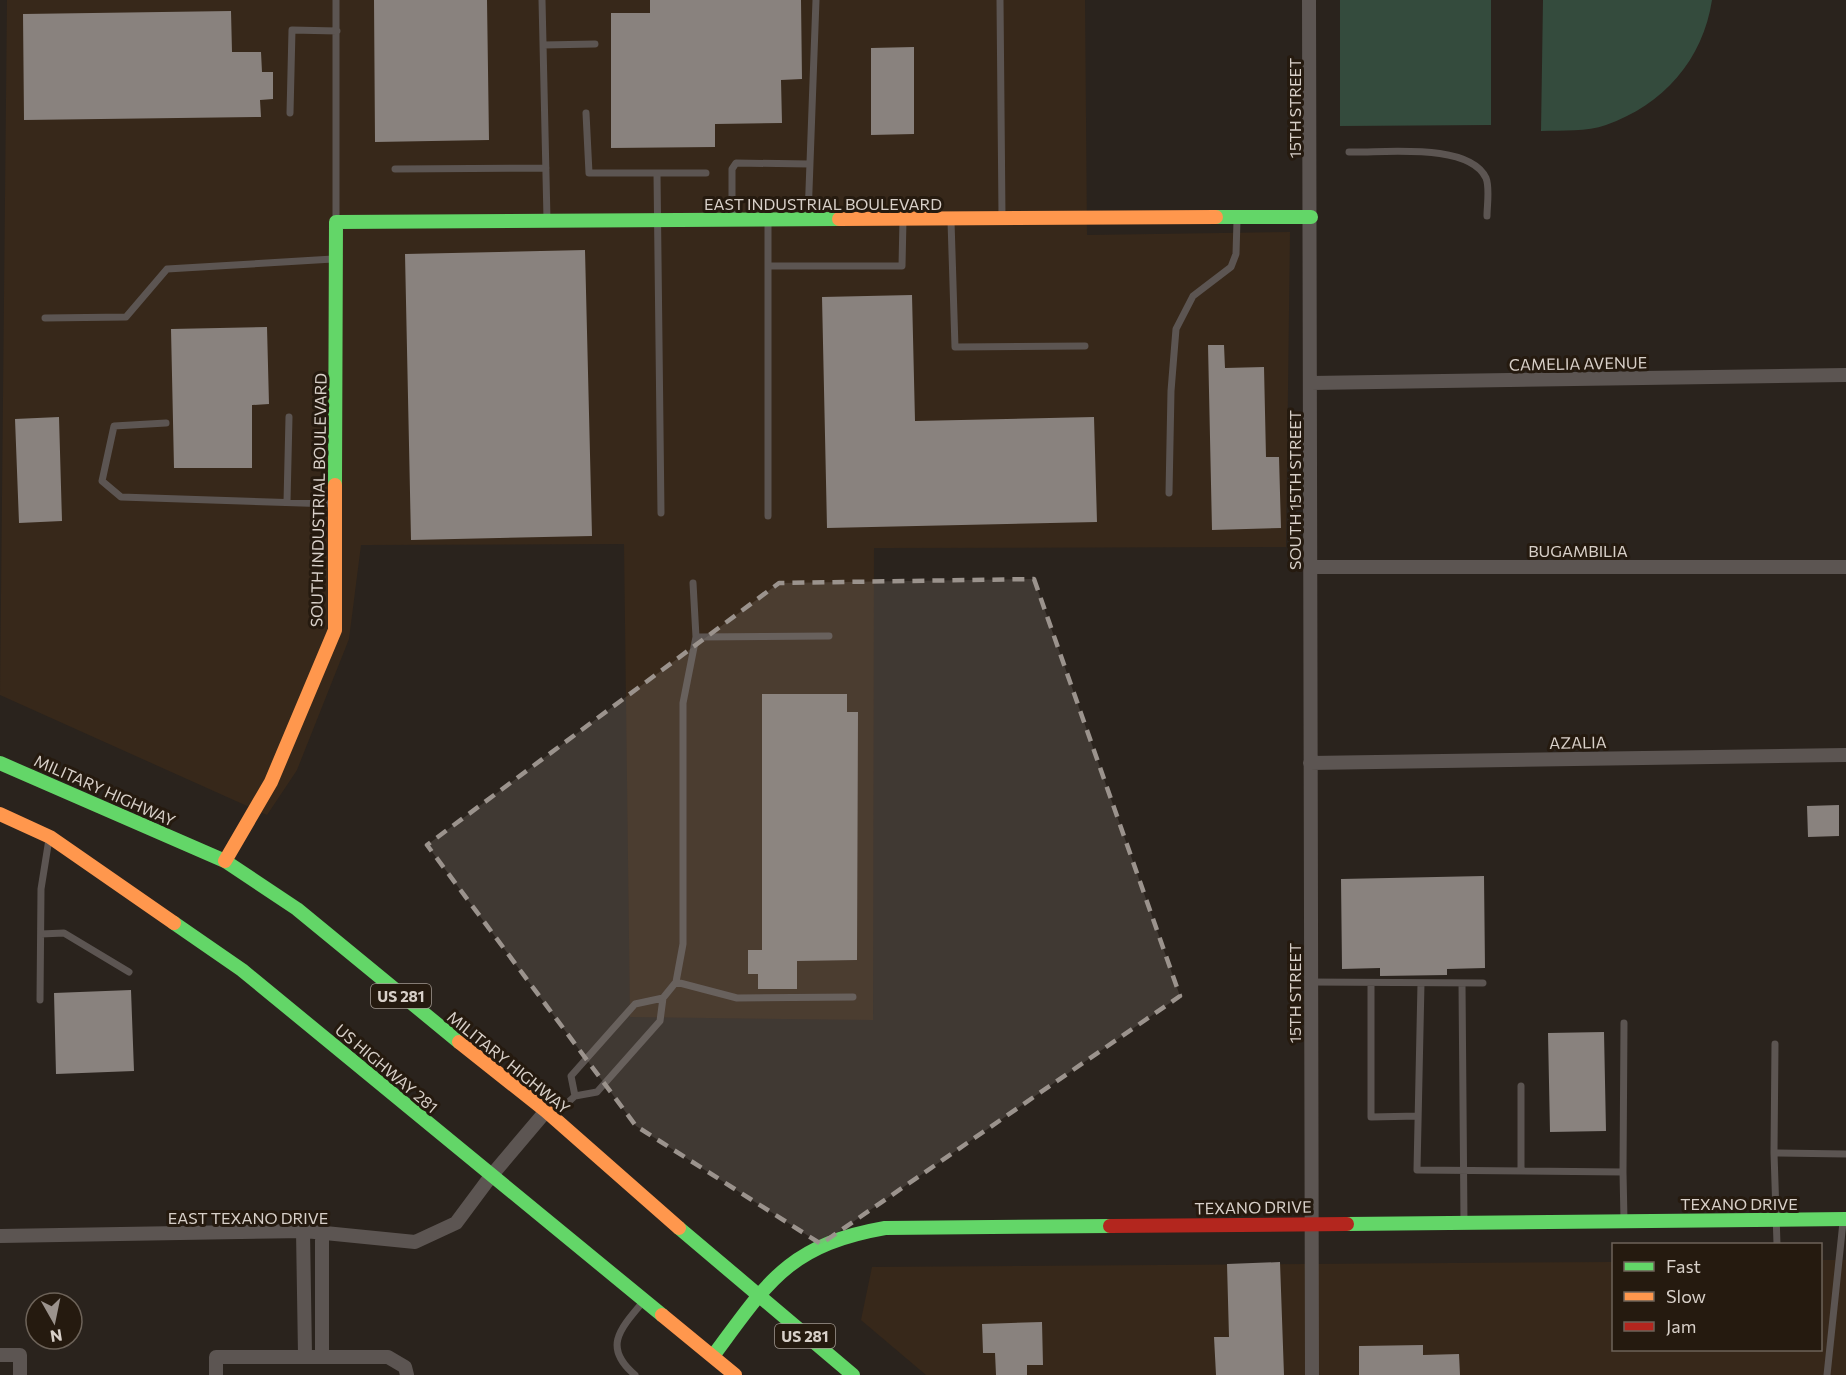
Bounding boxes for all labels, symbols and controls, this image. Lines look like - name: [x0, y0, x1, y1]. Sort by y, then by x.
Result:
- street label: 15TH STREET: [1285, 58, 1304, 158]
- street label: EAST INDUSTRIAL BOULEVARD: [704, 194, 942, 213]
- street label: CAMELIA AVENUE: [1509, 352, 1647, 374]
- street label: SOUTH INDUSTRIAL BOULEVARD: [306, 373, 330, 627]
- street label: SOUTH 15TH STREET: [1285, 410, 1304, 570]
- street label: BUGAMBILIA: [1528, 541, 1628, 560]
- street label: AZALIA: [1549, 732, 1607, 752]
- street label: MILITARY HIGHWAY: [31, 750, 179, 830]
- street label: 15TH STREET: [1285, 943, 1304, 1043]
- road number: US 281: [371, 984, 431, 1008]
- street label: MILITARY HIGHWAY: [444, 1007, 575, 1118]
- street label: US HIGHWAY 281: [332, 1020, 442, 1116]
- street label: TEXANO DRIVE: [1680, 1194, 1798, 1213]
- street label: TEXANO DRIVE: [1194, 1196, 1312, 1218]
- street label: EAST TEXANO DRIVE: [168, 1208, 328, 1227]
- legend: [1612, 1243, 1822, 1351]
- text: Fast: [1666, 1255, 1701, 1277]
- text: Slow: [1666, 1285, 1706, 1307]
- north arrow: [24, 1291, 84, 1351]
- text: Jam: [1666, 1315, 1696, 1337]
- road number: US 281: [775, 1324, 835, 1348]
- text: N: [49, 1326, 64, 1347]

